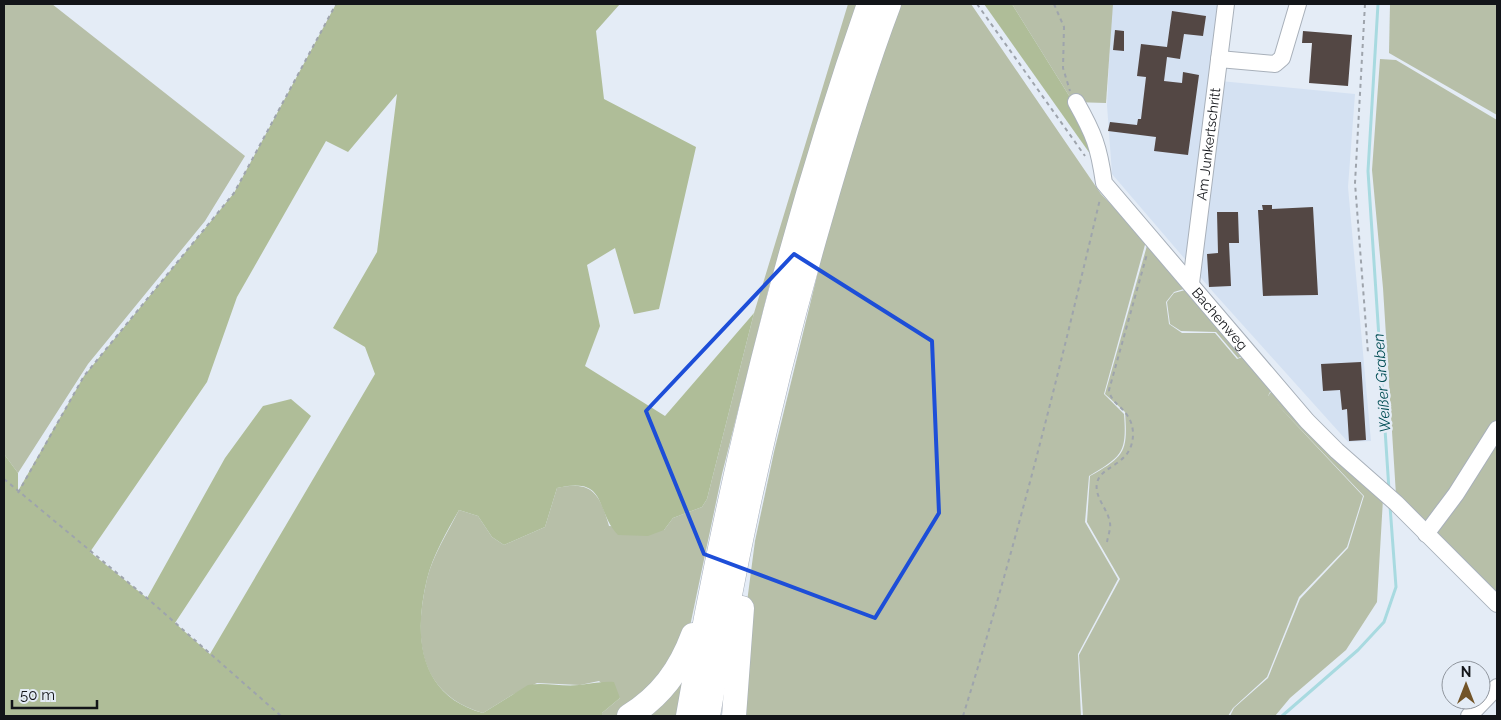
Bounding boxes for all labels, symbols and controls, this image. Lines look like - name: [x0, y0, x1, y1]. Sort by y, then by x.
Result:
- street label: Am Junkertschritt: [1193, 86, 1223, 201]
- street label: Bachenweg: [1189, 284, 1251, 353]
- water label: Weißer Graben: [1370, 333, 1394, 433]
- north arrow: [1441, 660, 1491, 710]
- text: N: [1461, 664, 1471, 680]
- scale bar: [12, 678, 98, 710]
- text: 50 m: [20, 686, 55, 704]

